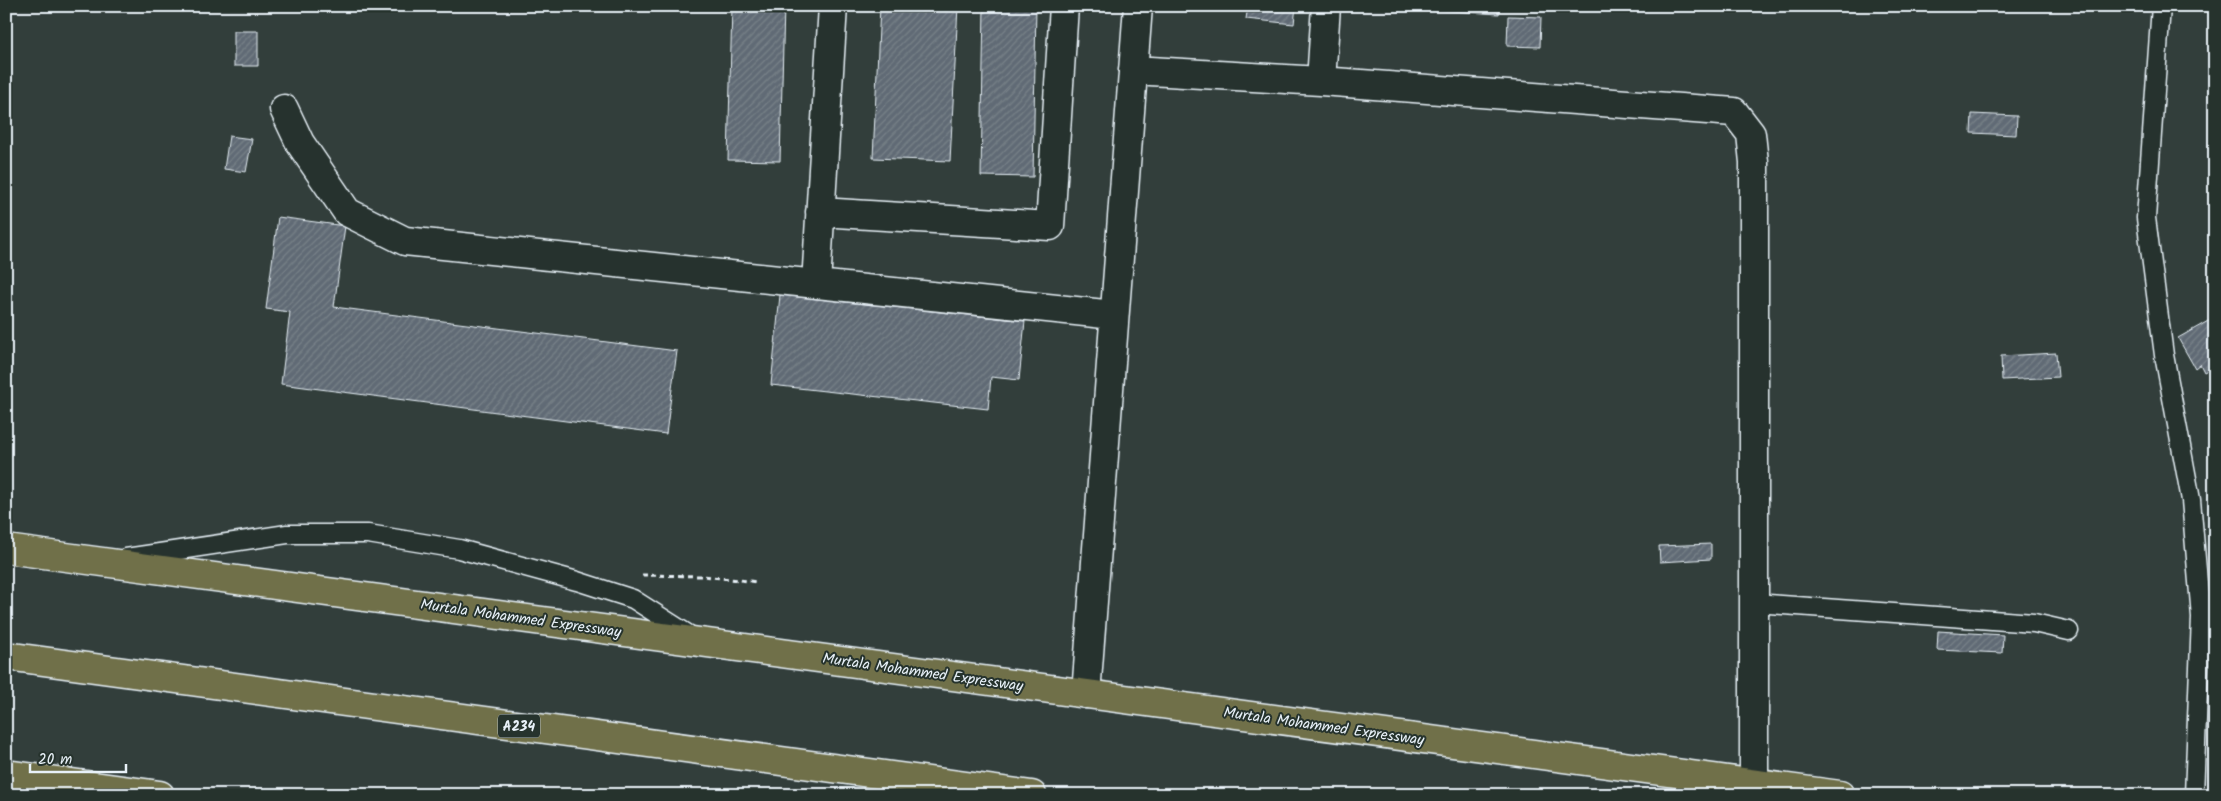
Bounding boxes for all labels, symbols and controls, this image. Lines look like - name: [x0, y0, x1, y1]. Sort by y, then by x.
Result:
- street label: Murtala Mohammed Expressway: [419, 593, 624, 645]
- street label: Murtala Mohammed Expressway: [821, 647, 1026, 699]
- street label: Murtala Mohammed Expressway: [1222, 701, 1427, 753]
- road number: A234: [498, 714, 540, 738]
- scale bar: [30, 741, 126, 773]
- text: 20 m: [38, 748, 72, 772]

